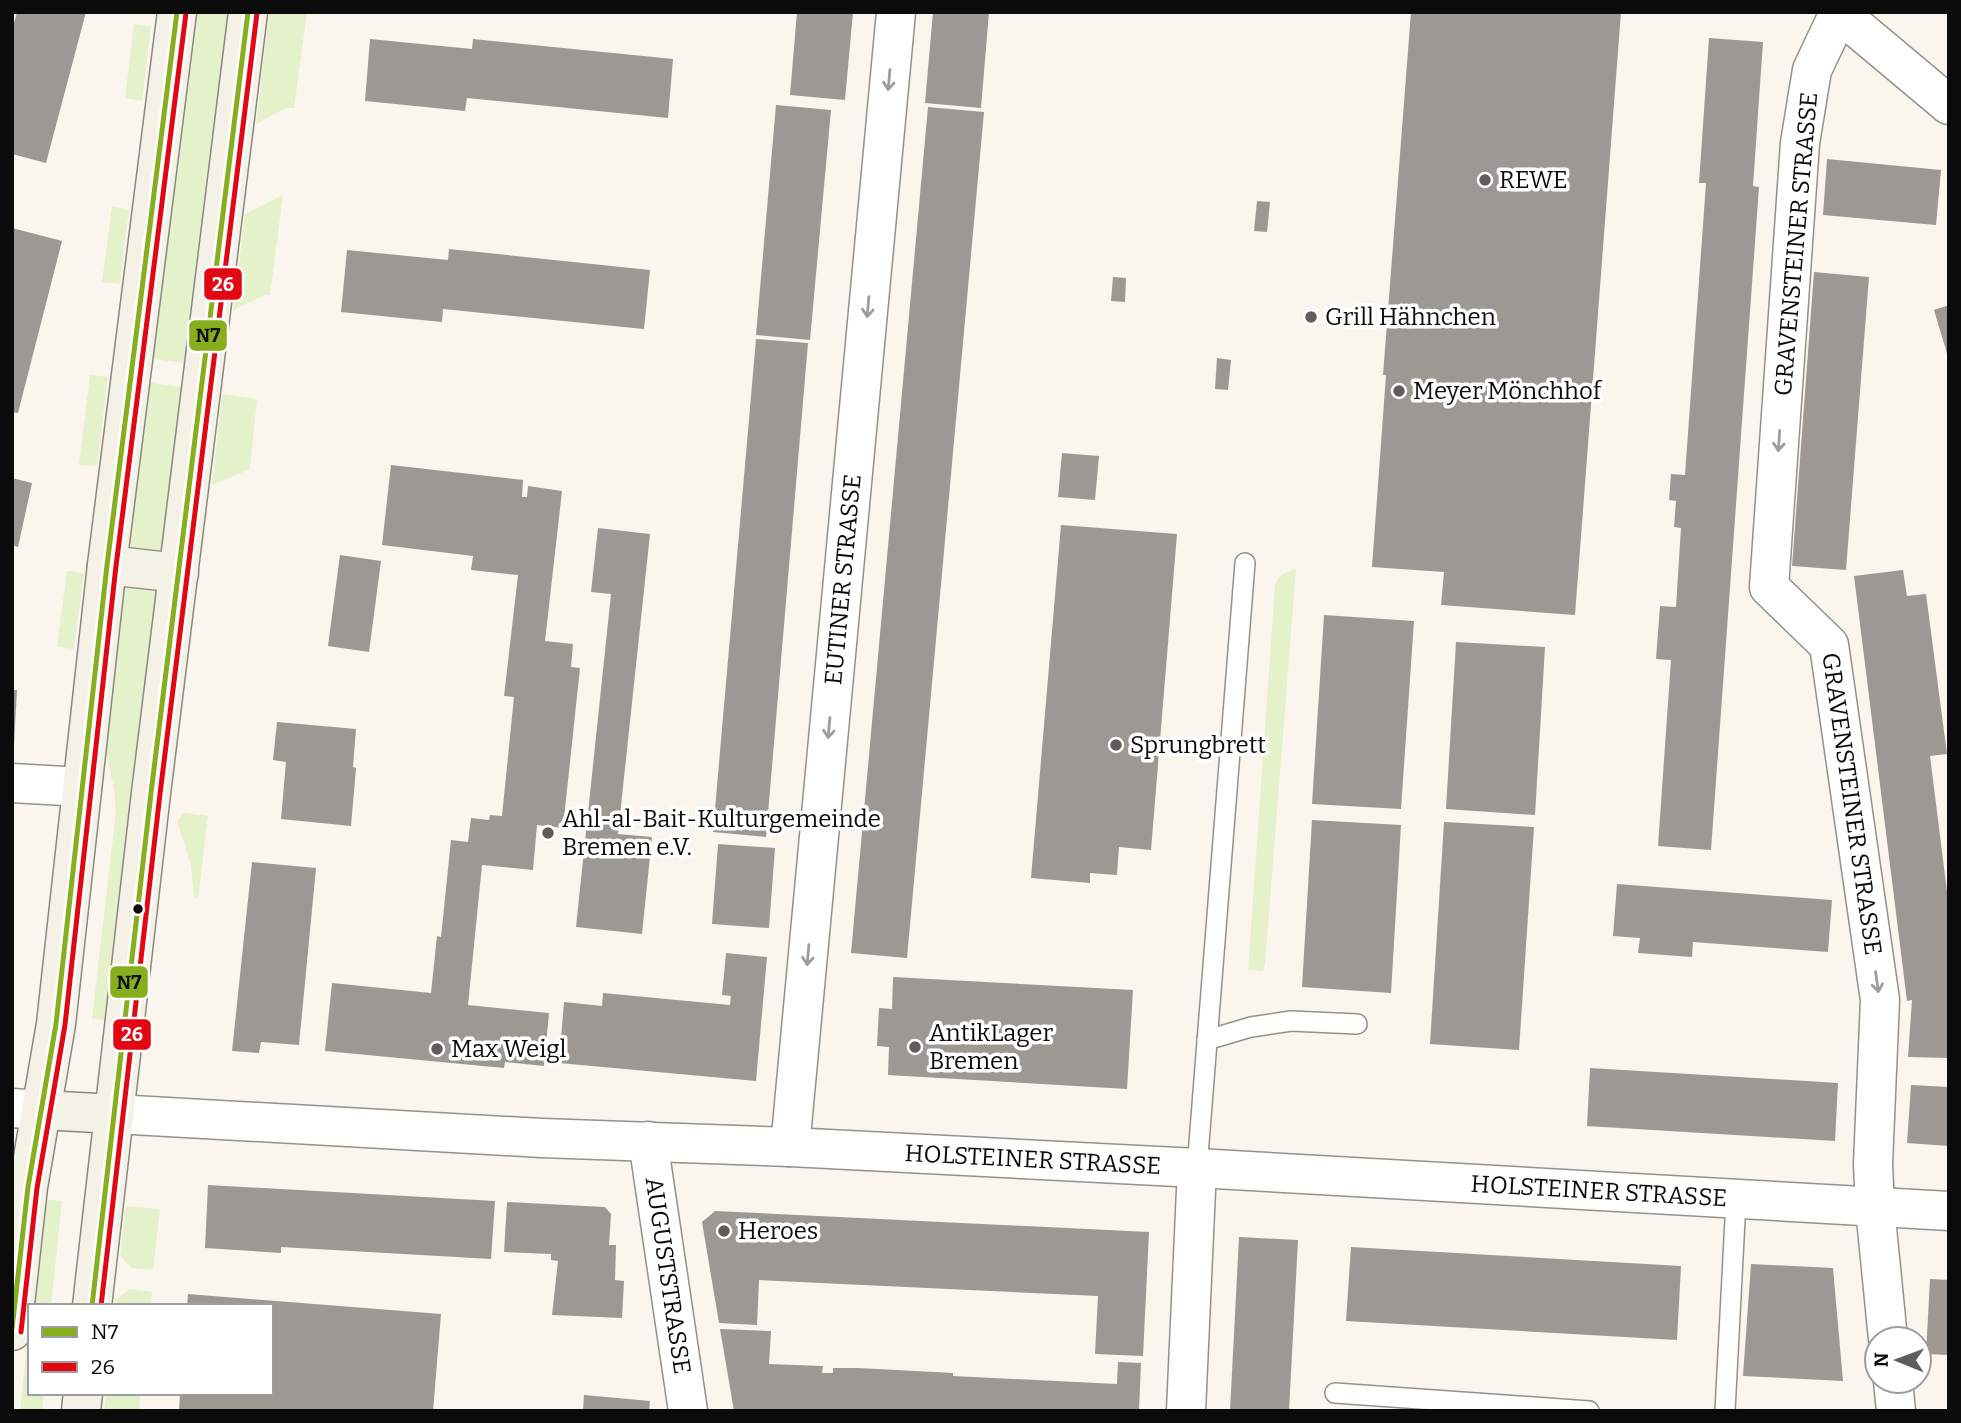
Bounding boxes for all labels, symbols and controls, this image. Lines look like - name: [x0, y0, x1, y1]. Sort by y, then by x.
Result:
- one-way arrow: [882, 68, 895, 91]
- street label: GRAVENSTEINER STRASSE: [1769, 91, 1823, 397]
- place label: REWE: [1499, 166, 1568, 194]
- marker: REWE: [1477, 172, 1493, 188]
- line badge: 26: [203, 267, 243, 301]
- text: 26: [212, 273, 234, 296]
- one-way arrow: [861, 295, 874, 318]
- place label: Grill Hähnchen: [1325, 303, 1496, 331]
- marker: Grill Hähnchen: [1303, 309, 1319, 325]
- line badge: N7: [188, 319, 228, 352]
- text: N7: [196, 324, 220, 347]
- place label: Meyer Mönchhof: [1413, 377, 1603, 405]
- marker: Meyer Mönchhof: [1391, 383, 1407, 399]
- one-way arrow: [1772, 429, 1785, 452]
- street label: EUTINER STRASSE: [819, 473, 867, 686]
- street label: GRAVENSTEINER STRASSE: [1816, 651, 1887, 957]
- one-way arrow: [822, 717, 835, 739]
- place label: Sprungbrett: [1130, 731, 1266, 759]
- marker: Sprungbrett: [1108, 737, 1124, 753]
- place label: Ahl-al-Bait-Kulturgemeinde Bremen e.V.: [562, 805, 881, 861]
- marker: Ahl-al-Bait-Kulturgemeinde Bremen e.V.: [540, 825, 556, 841]
- unlabelled marker: [131, 902, 145, 916]
- one-way arrow: [801, 943, 814, 966]
- line badge: N7: [109, 965, 149, 999]
- one-way arrow: [1871, 970, 1884, 993]
- text: N7: [117, 971, 141, 994]
- line badge: 26: [112, 1018, 152, 1051]
- place label: AntikLager Bremen: [929, 1019, 1053, 1075]
- text: 26: [121, 1023, 143, 1046]
- place label: Max Weigl: [451, 1035, 566, 1063]
- marker: AntikLager Bremen: [907, 1039, 923, 1055]
- marker: Max Weigl: [429, 1041, 445, 1057]
- street label: HOLSTEINER STRASSE: [904, 1139, 1162, 1180]
- street label: HOLSTEINER STRASSE: [1470, 1170, 1728, 1212]
- street label: AUGUSTSTRASSE: [640, 1175, 696, 1376]
- place label: Heroes: [738, 1217, 818, 1245]
- marker: Heroes: [716, 1223, 732, 1239]
- legend: [28, 1304, 273, 1395]
- text: N7: [91, 1319, 119, 1345]
- north arrow: [1863, 1325, 1933, 1395]
- text: N: [1870, 1352, 1893, 1367]
- text: 26: [91, 1354, 115, 1380]

